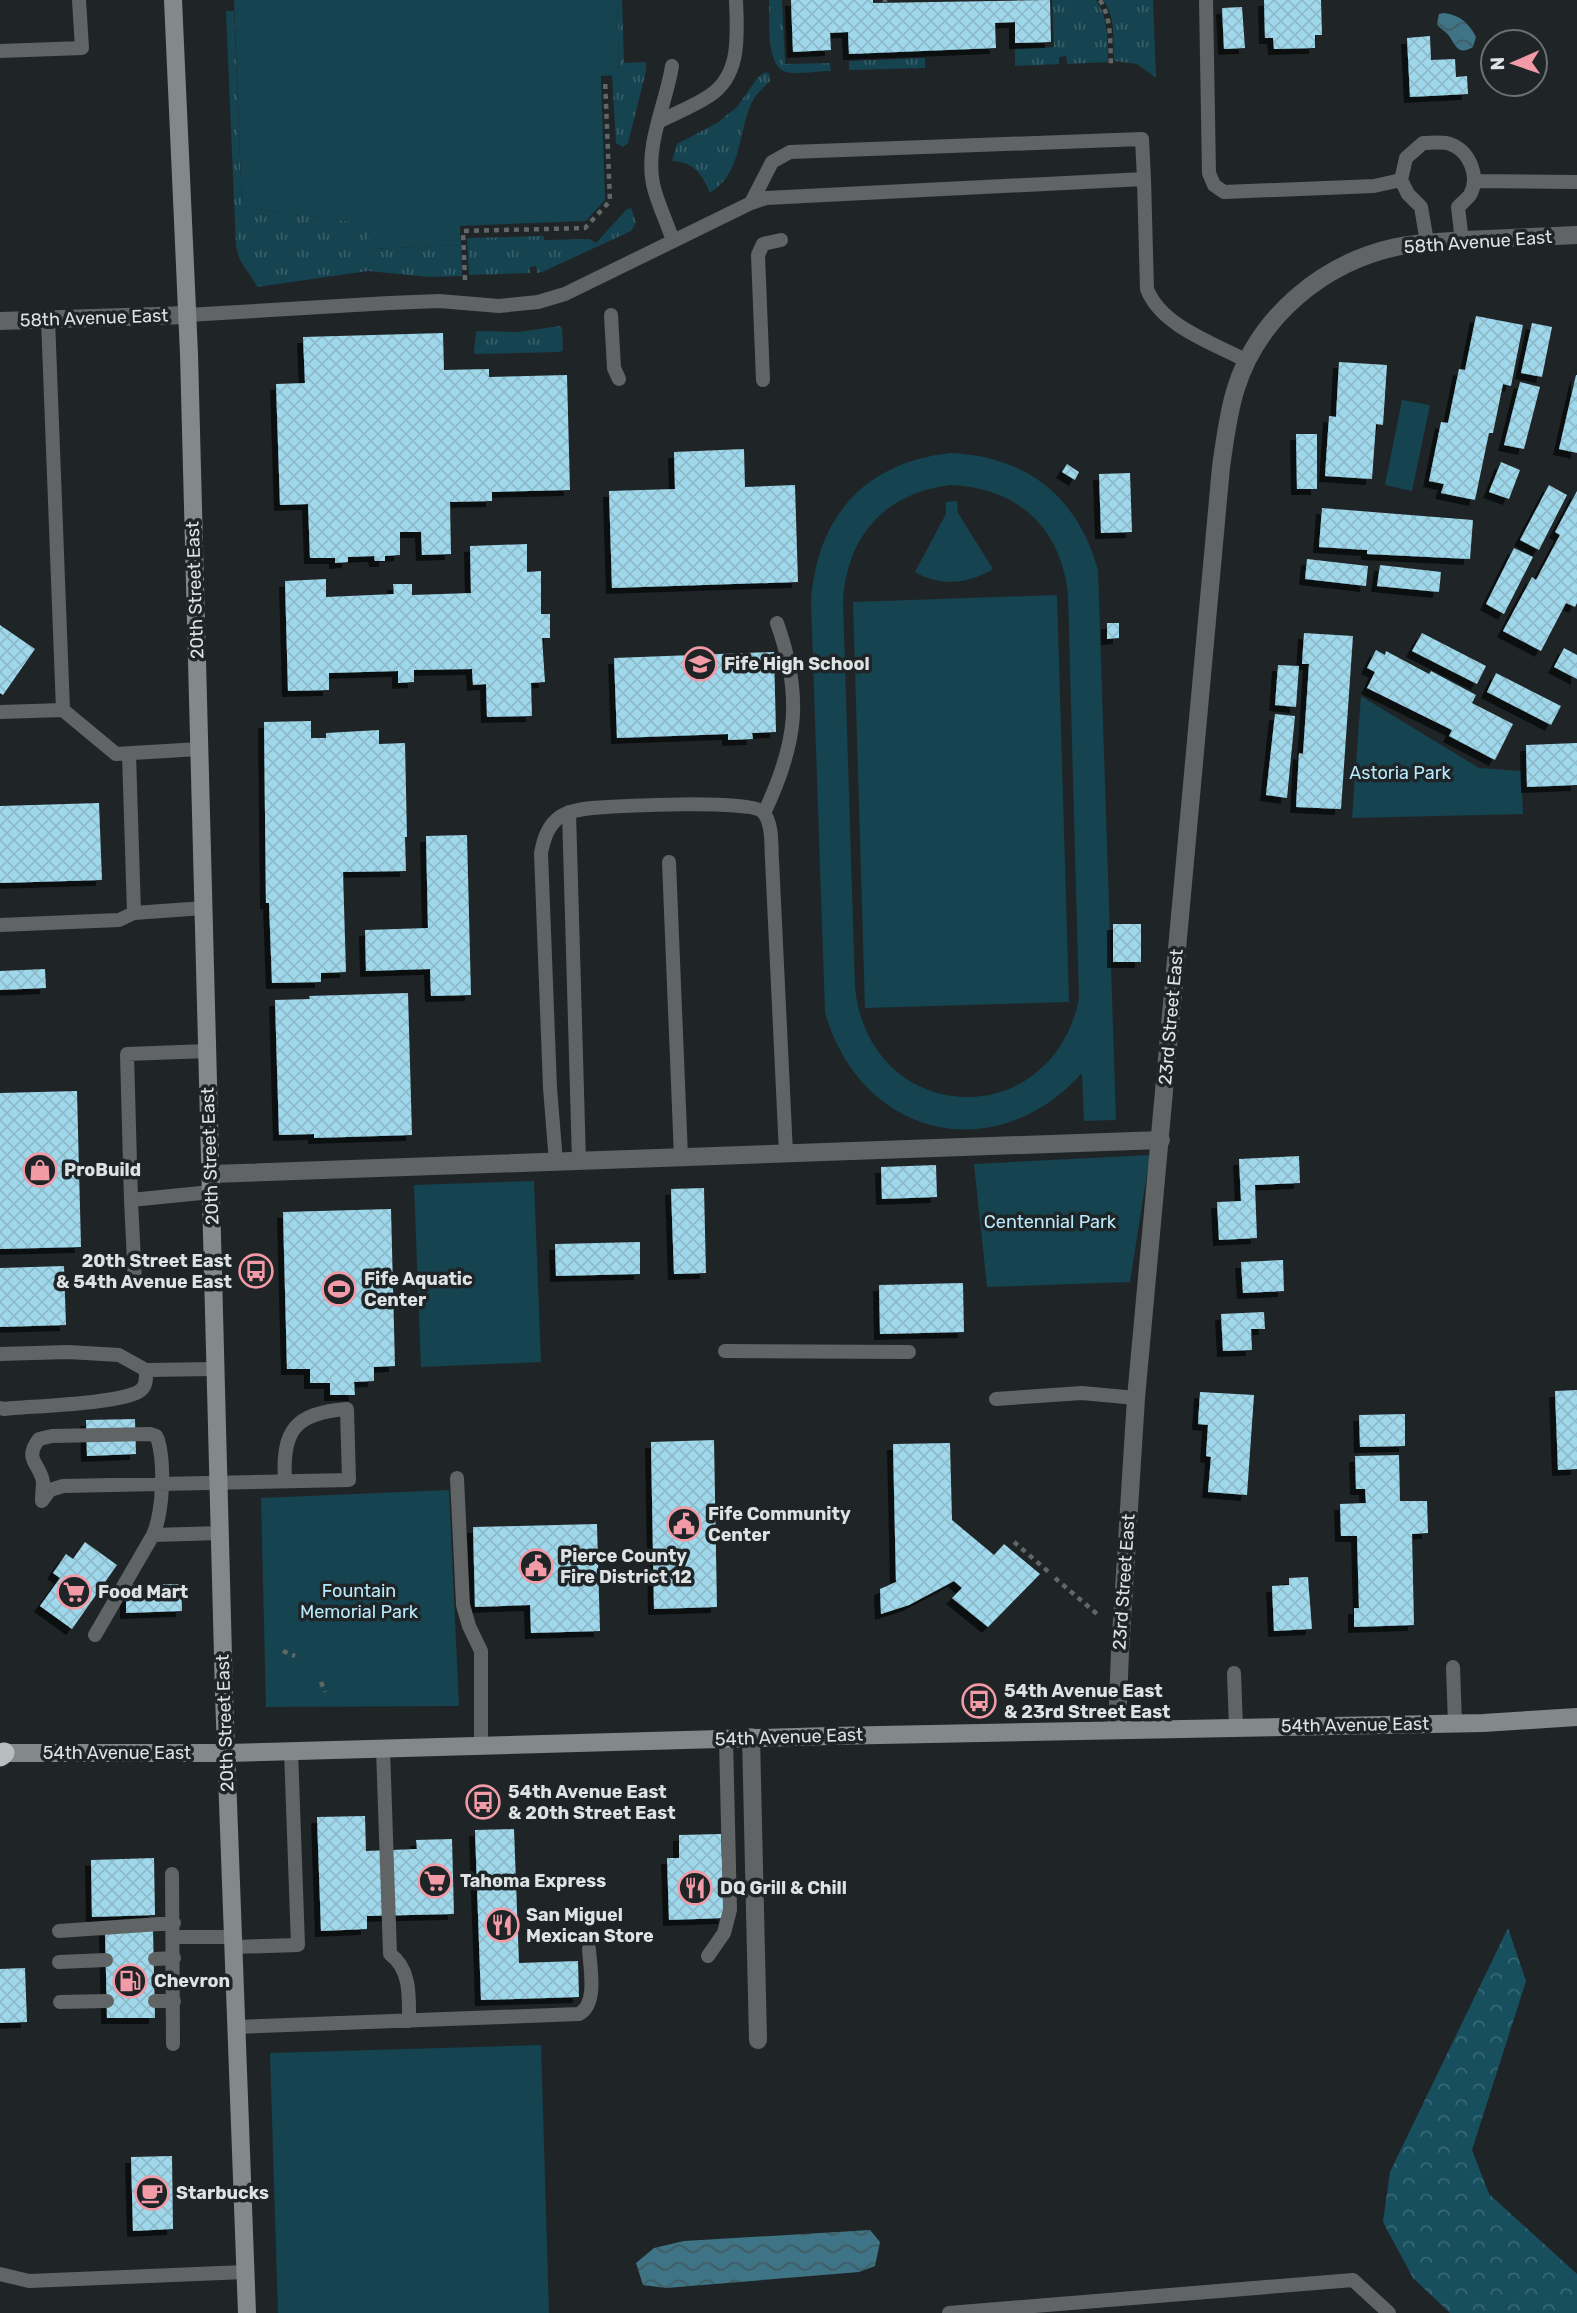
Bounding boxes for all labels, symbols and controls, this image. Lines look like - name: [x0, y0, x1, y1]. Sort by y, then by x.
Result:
- north arrow: [1479, 28, 1549, 98]
- text: N: [1486, 56, 1509, 71]
- street label: 58th Avenue East: [1403, 226, 1553, 258]
- street label: 58th Avenue East: [19, 304, 169, 332]
- street label: 20th Street East: [182, 521, 208, 659]
- school or university icon: Fife High School: [681, 645, 719, 683]
- place label: Fife High School: [724, 653, 870, 675]
- park label: Astoria Park: [1349, 762, 1451, 784]
- street label: 23rd Street East: [1154, 948, 1188, 1086]
- street label: 20th Street East: [197, 1087, 223, 1225]
- shop icon: ProBuild: [21, 1151, 59, 1189]
- place label: ProBuild: [64, 1159, 141, 1181]
- park label: Centennial Park: [984, 1211, 1117, 1233]
- place label: 20th Street East & 54th Avenue East: [56, 1250, 232, 1293]
- bus stop icon: 20th Street East & 54th Avenue East: [237, 1252, 275, 1290]
- place label: Fife Aquatic Center: [364, 1268, 473, 1311]
- sports icon: Fife Aquatic Center: [320, 1270, 358, 1308]
- place label: Fife Community Center: [708, 1503, 851, 1546]
- public building icon: Fife Community Center: [665, 1505, 703, 1543]
- street label: 23rd Street East: [1108, 1513, 1140, 1651]
- place label: Pierce County Fire District 12: [560, 1545, 692, 1588]
- public building icon: Pierce County Fire District 12: [517, 1547, 555, 1585]
- supermarket icon: Food Mart: [55, 1573, 93, 1611]
- park label: Fountain Memorial Park: [300, 1580, 419, 1623]
- place label: Food Mart: [98, 1581, 188, 1603]
- street label: 20th Street East: [212, 1654, 238, 1792]
- place label: 54th Avenue East & 23rd Street East: [1004, 1680, 1171, 1723]
- bus stop icon: 54th Avenue East & 23rd Street East: [960, 1682, 998, 1720]
- street label: 54th Avenue East: [1281, 1713, 1429, 1737]
- street label: 54th Avenue East: [715, 1723, 863, 1751]
- street label: 54th Avenue East: [43, 1742, 191, 1764]
- place label: 54th Avenue East & 20th Street East: [508, 1781, 676, 1824]
- bus stop icon: 54th Avenue East & 20th Street East: [464, 1783, 502, 1821]
- supermarket icon: Tahoma Express: [416, 1862, 454, 1900]
- restaurant icon: DQ Grill & Chill: [676, 1869, 714, 1907]
- place label: Tahoma Express: [460, 1870, 606, 1892]
- place label: DQ Grill & Chill: [720, 1877, 847, 1899]
- place label: San Miguel Mexican Store: [526, 1904, 654, 1947]
- restaurant icon: San Miguel Mexican Store: [483, 1906, 521, 1944]
- fuel station icon: Chevron: [111, 1962, 149, 2000]
- place label: Chevron: [154, 1970, 230, 1992]
- cafe icon: Starbucks: [133, 2174, 171, 2212]
- place label: Starbucks: [176, 2182, 269, 2204]

